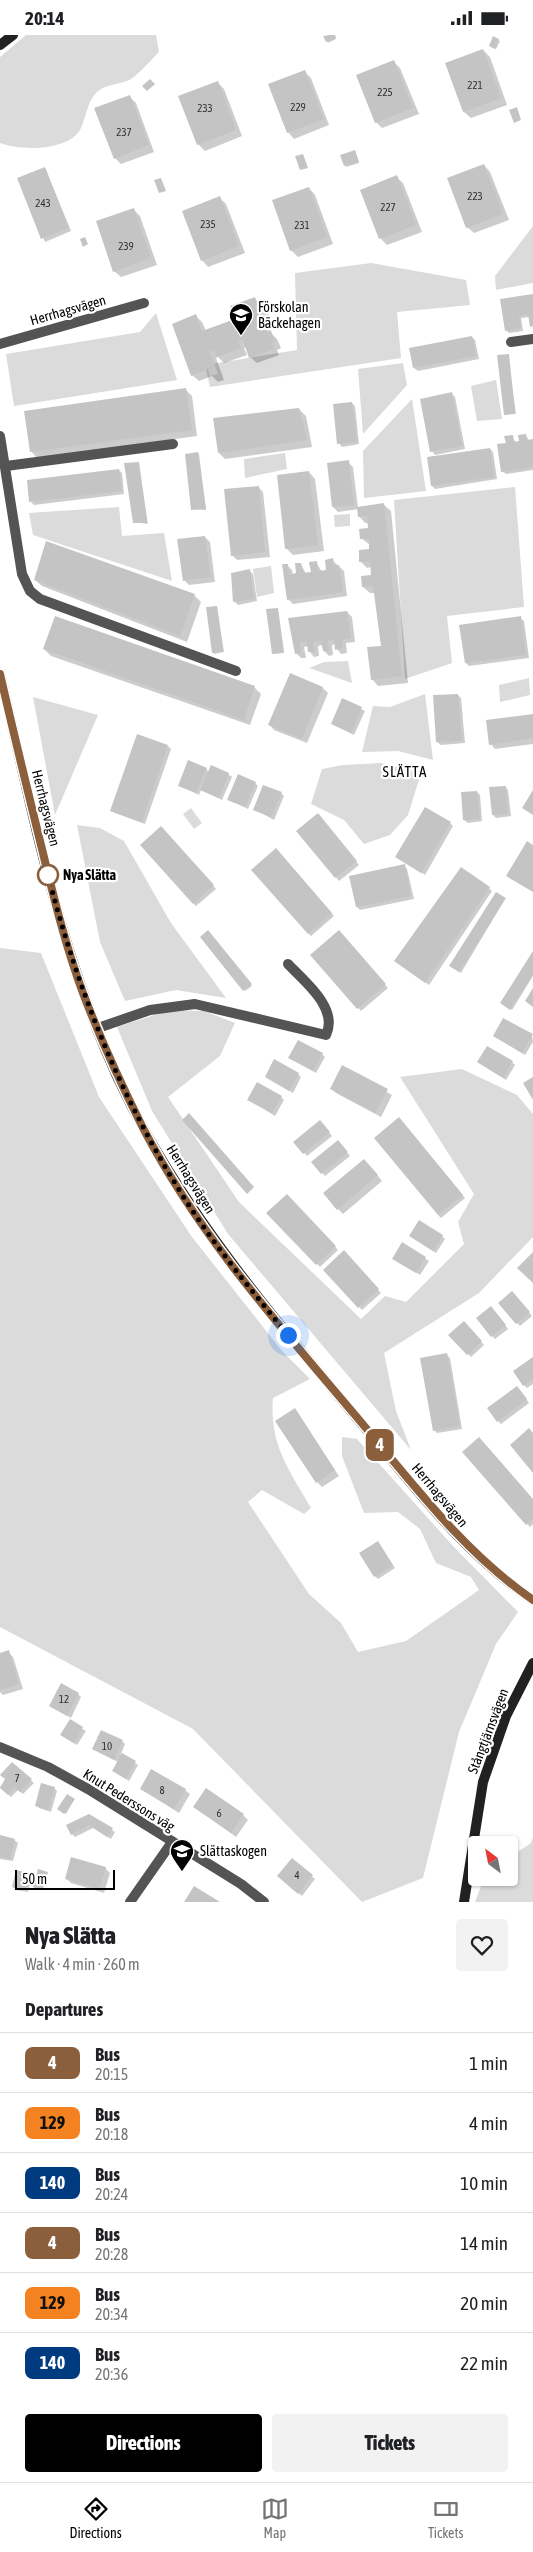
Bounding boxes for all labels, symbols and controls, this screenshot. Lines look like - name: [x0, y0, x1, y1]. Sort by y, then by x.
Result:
- text: 20:14: [25, 7, 64, 29]
- house number: 221: [467, 79, 483, 91]
- house number: 225: [377, 86, 393, 98]
- house number: 229: [290, 101, 306, 113]
- house number: 233: [197, 102, 213, 114]
- house number: 237: [116, 126, 132, 138]
- house number: 223: [467, 190, 483, 202]
- house number: 243: [35, 197, 51, 209]
- house number: 227: [380, 201, 396, 213]
- house number: 235: [200, 218, 216, 230]
- house number: 231: [294, 219, 310, 231]
- house number: 239: [118, 240, 134, 252]
- street label: Herrhagsvägen: [28, 292, 108, 328]
- place label: Förskolan Bäckehagen: [258, 299, 321, 331]
- school or university icon: Förskolan Bäckehagen: [228, 302, 254, 336]
- district label: SLÄTTA: [383, 763, 427, 780]
- street label: Herrhagsvägen: [29, 768, 63, 848]
- marker: Nya Slätta: [37, 864, 59, 886]
- place label: Nya Slätta: [63, 867, 116, 883]
- street label: Herrhagsvägen: [164, 1142, 218, 1216]
- your location: [276, 1323, 301, 1348]
- line badge: 4: [364, 1429, 396, 1461]
- text: 4: [376, 1434, 384, 1455]
- street label: Herrhagsvägen: [409, 1460, 471, 1530]
- street label: Stångtjärnsvägen: [464, 1686, 512, 1776]
- house number: 12: [59, 1693, 69, 1705]
- house number: 10: [102, 1740, 112, 1752]
- street label: Knut Pederssons väg: [80, 1765, 178, 1835]
- house number: 7: [14, 1772, 20, 1784]
- house number: 8: [159, 1784, 165, 1796]
- house number: 6: [216, 1807, 222, 1819]
- north arrow: [468, 1836, 518, 1886]
- map controls: [468, 1836, 518, 1886]
- school or university icon: Slättaskogen: [169, 1838, 195, 1872]
- place label: Slättaskogen: [200, 1843, 267, 1859]
- scale bar: [15, 1867, 115, 1890]
- house number: 4: [294, 1869, 300, 1881]
- text: 50 m: [22, 1871, 47, 1887]
- button: heart: [456, 1919, 508, 1971]
- text: Nya Slätta: [25, 1922, 116, 1949]
- text: Walk · 4 min · 260 m: [25, 1955, 139, 1973]
- text: Departures: [25, 1998, 103, 2020]
- text: Bus: [95, 2043, 120, 2065]
- text: 4: [48, 2052, 57, 2073]
- text: 1 min: [469, 2052, 508, 2074]
- text: 20:15: [95, 2065, 128, 2083]
- text: Bus: [95, 2103, 120, 2125]
- text: 129: [40, 2112, 65, 2133]
- text: 4 min: [469, 2112, 508, 2134]
- text: 20:18: [95, 2125, 128, 2143]
- text: Bus: [95, 2163, 120, 2185]
- text: 140: [40, 2172, 65, 2193]
- text: 10 min: [460, 2172, 508, 2194]
- text: 20:24: [95, 2185, 128, 2203]
- text: Bus: [95, 2223, 120, 2245]
- text: 4: [48, 2232, 57, 2253]
- text: 14 min: [460, 2232, 508, 2254]
- text: 20:28: [95, 2245, 128, 2263]
- text: Bus: [95, 2283, 120, 2305]
- text: 129: [40, 2292, 65, 2313]
- text: 20 min: [460, 2292, 508, 2314]
- text: 20:34: [95, 2305, 128, 2323]
- text: Bus: [95, 2343, 120, 2365]
- text: 140: [40, 2352, 65, 2373]
- text: 22 min: [460, 2352, 508, 2374]
- text: 20:36: [95, 2365, 128, 2383]
- button: Directions: [25, 2414, 262, 2472]
- button: Tickets: [272, 2414, 508, 2472]
- tab: Directions: [70, 2495, 122, 2541]
- tab: Map: [261, 2495, 289, 2541]
- tab: Tickets: [428, 2495, 463, 2541]

